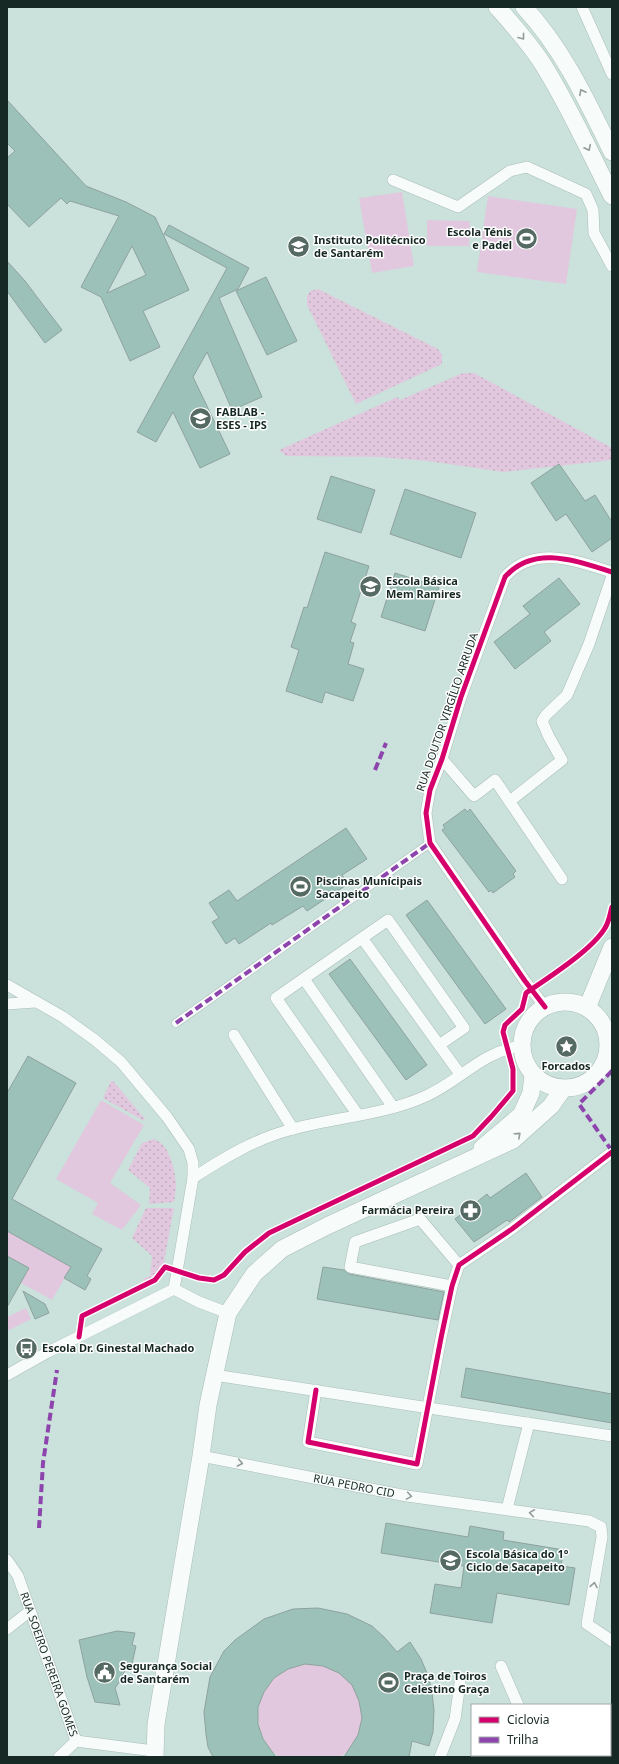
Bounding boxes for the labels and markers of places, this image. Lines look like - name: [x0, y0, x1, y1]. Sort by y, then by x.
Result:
- place label: Escola Ténis e Padel: [447, 224, 512, 252]
- sports icon: Escola Ténis e Padel: [514, 225, 540, 251]
- place label: Instituto Politécnico de Santarém: [314, 232, 426, 260]
- school or university icon: Instituto Politécnico de Santarém: [285, 233, 311, 259]
- place label: FABLAB - ESES - IPS: [216, 404, 267, 432]
- school or university icon: FABLAB - ESES - IPS: [188, 405, 214, 431]
- place label: Escola Básica Mem Ramires: [386, 573, 462, 601]
- school or university icon: Escola Básica Mem Ramires: [358, 574, 384, 600]
- place label: Piscinas Munícipais Sacapeito: [316, 873, 422, 901]
- sports icon: Piscinas Munícipais Sacapeito: [287, 874, 313, 900]
- place icon: Forcados: [553, 1033, 579, 1059]
- place label: Forcados: [541, 1058, 591, 1073]
- pharmacy icon: Farmácia Pereira: [457, 1197, 483, 1223]
- place label: Farmácia Pereira: [361, 1202, 454, 1217]
- bus stop icon: Escola Dr. Ginestal Machado: [13, 1335, 39, 1361]
- place label: Escola Dr. Ginestal Machado: [42, 1340, 194, 1355]
- place label: Escola Básica do 1° Ciclo de Sacapeito: [466, 1546, 569, 1574]
- school or university icon: Escola Básica do 1° Ciclo de Sacapeito: [438, 1547, 464, 1573]
- place label: Segurança Social de Santarém: [120, 1658, 212, 1686]
- public building icon: Segurança Social de Santarém: [92, 1659, 118, 1685]
- place label: Praça de Toiros Celestino Graça: [404, 1668, 489, 1696]
- sports icon: Praça de Toiros Celestino Graça: [376, 1669, 402, 1695]

